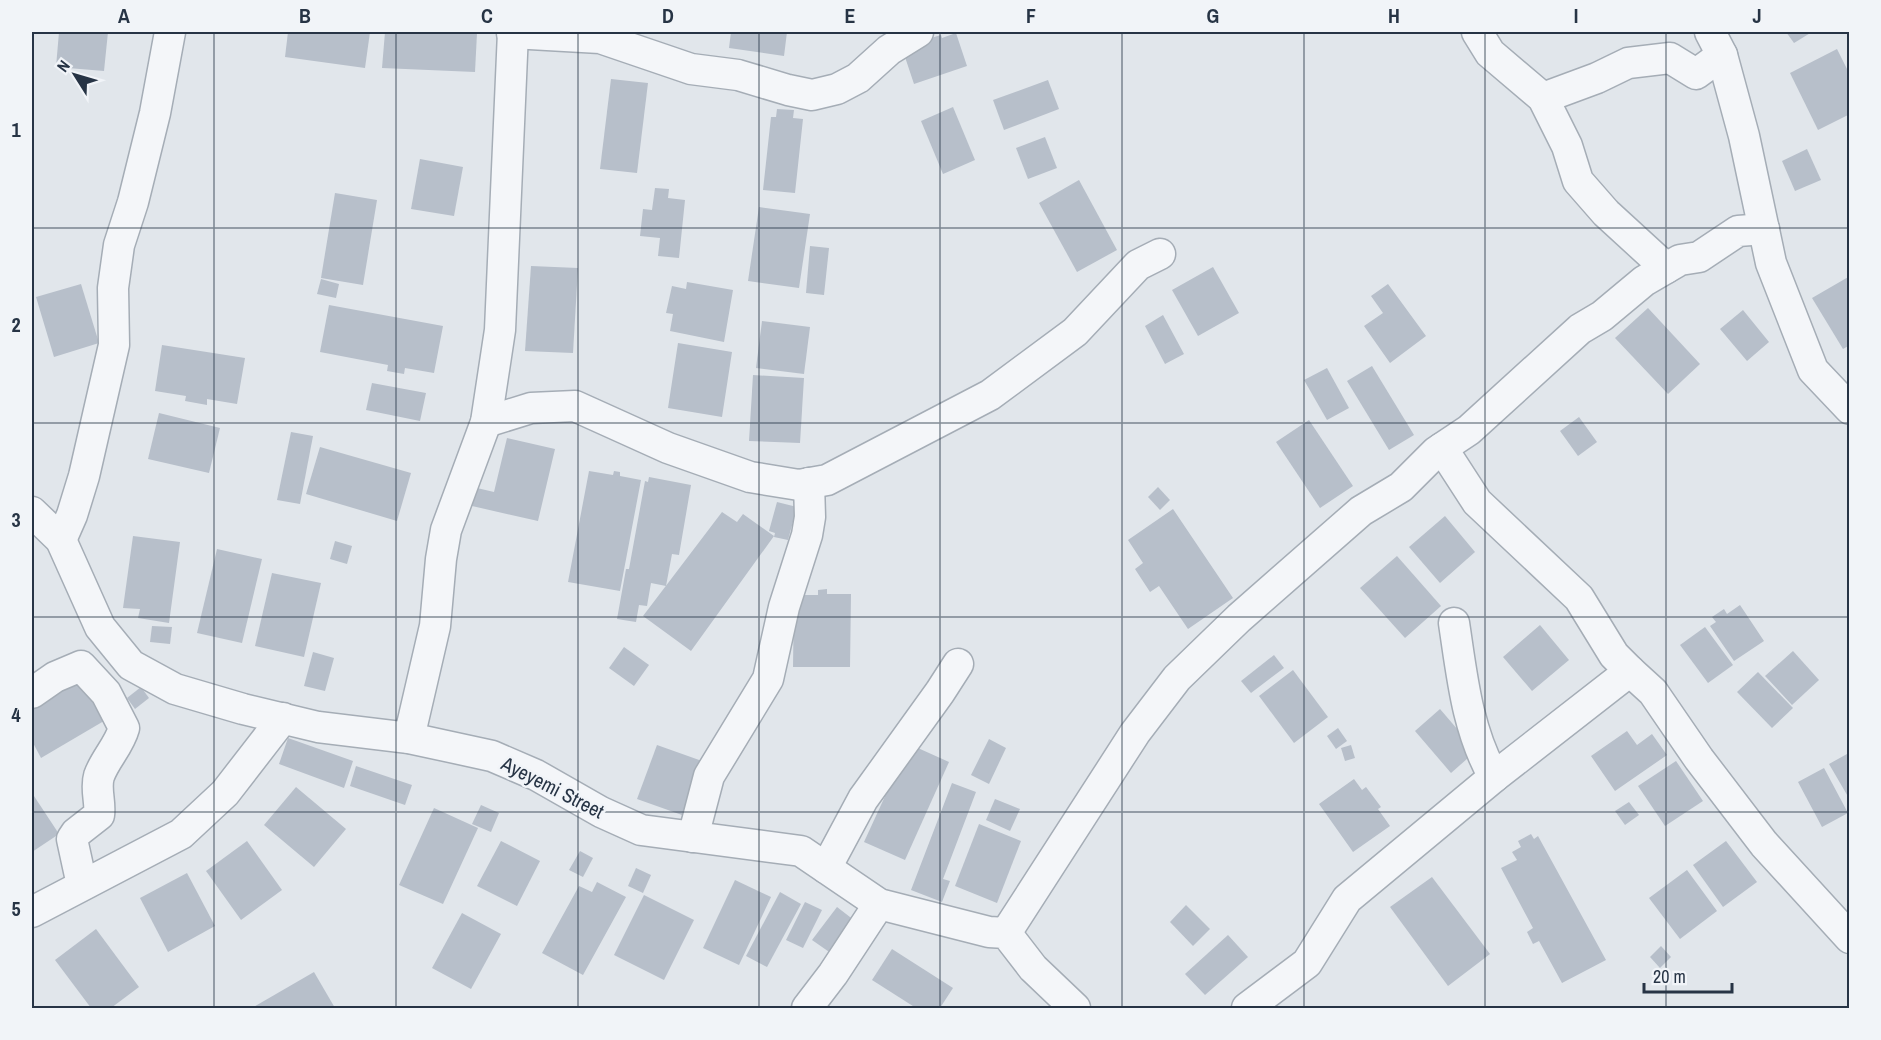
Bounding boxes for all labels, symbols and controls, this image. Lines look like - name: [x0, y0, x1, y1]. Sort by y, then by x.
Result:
- text: A: [118, 2, 130, 29]
- text: B: [299, 2, 311, 29]
- text: C: [481, 2, 493, 29]
- text: D: [662, 2, 674, 29]
- text: E: [845, 2, 856, 29]
- text: F: [1026, 2, 1036, 29]
- text: G: [1207, 2, 1219, 29]
- text: H: [1388, 2, 1400, 29]
- text: I: [1574, 2, 1578, 29]
- text: J: [1752, 2, 1762, 29]
- north arrow: [45, 45, 105, 105]
- text: N: [51, 56, 75, 76]
- text: 1: [11, 116, 21, 143]
- text: 2: [11, 311, 21, 338]
- text: 3: [11, 506, 21, 533]
- text: 4: [11, 701, 21, 728]
- street label: Ayeyemi Street: [496, 749, 609, 825]
- text: 5: [11, 895, 21, 922]
- scale bar: [1644, 956, 1732, 994]
- text: 20 m: [1653, 964, 1686, 989]

